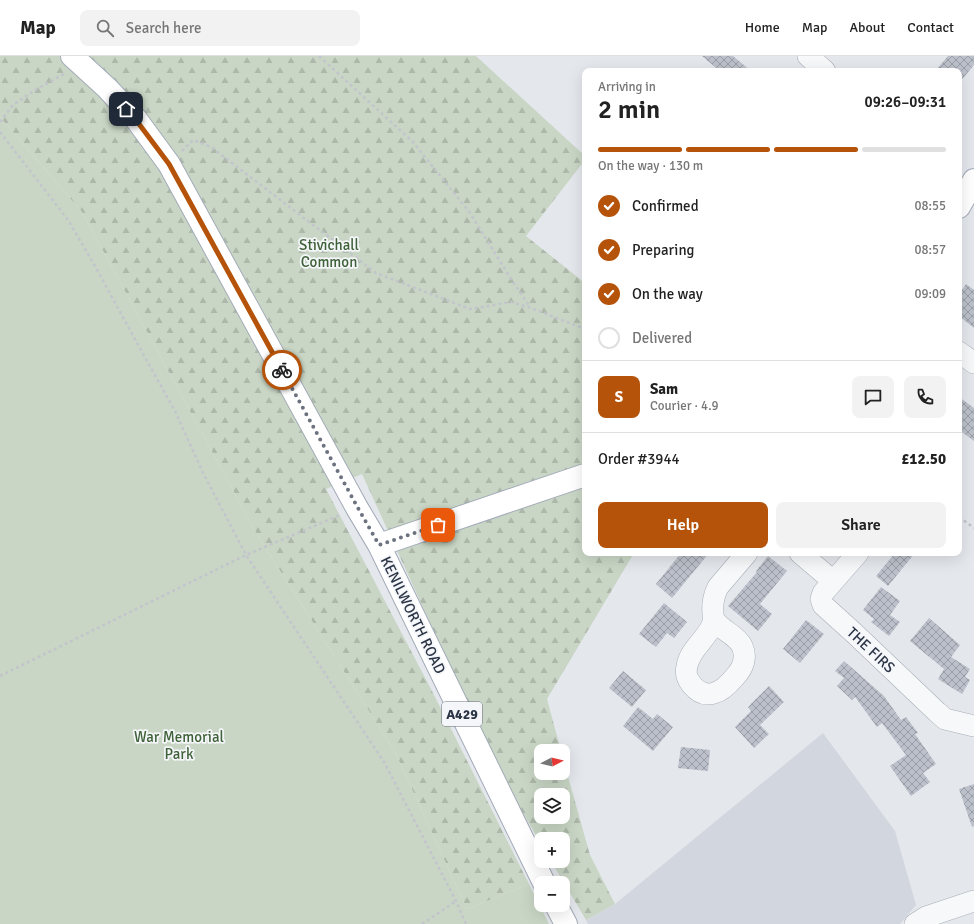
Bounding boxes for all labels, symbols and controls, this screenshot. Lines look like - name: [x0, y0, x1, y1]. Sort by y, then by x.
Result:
- search box: [80, 10, 360, 46]
- text: Map: [20, 16, 56, 40]
- icon: search: [94, 17, 116, 39]
- text: Search here: [126, 19, 201, 37]
- text: Home: [745, 19, 780, 36]
- text: Map: [802, 19, 827, 36]
- text: About: [849, 19, 885, 36]
- text: Contact: [907, 19, 954, 36]
- text: Arriving in: [598, 79, 656, 95]
- pin: [109, 92, 143, 126]
- text: 09:26–09:31: [865, 93, 946, 111]
- text: 2 min: [598, 94, 660, 126]
- icon: home: [115, 98, 137, 120]
- text: On the way · 130 m: [598, 158, 703, 174]
- icon: check: [598, 195, 620, 217]
- text: Confirmed: [632, 197, 699, 215]
- text: 08:55: [914, 198, 946, 214]
- park label: Stivichall Common: [299, 236, 359, 271]
- icon: check: [598, 239, 620, 261]
- text: Preparing: [632, 241, 695, 259]
- text: 08:57: [914, 242, 946, 258]
- icon: check: [598, 283, 620, 305]
- text: On the way: [632, 285, 703, 303]
- text: 09:09: [914, 286, 946, 302]
- text: Delivered: [632, 329, 692, 347]
- courier: [262, 350, 302, 390]
- icon: bike: [271, 359, 293, 381]
- button: chat: [852, 376, 894, 418]
- button: phone: [904, 376, 946, 418]
- text: Sam: [650, 380, 678, 398]
- text: S: [615, 388, 623, 406]
- text: Courier · 4.9: [650, 398, 719, 414]
- text: Order #3944: [598, 450, 680, 468]
- text: £12.50: [901, 450, 946, 468]
- button: Help: [598, 502, 768, 548]
- button: Share: [776, 502, 946, 548]
- pin: [421, 508, 455, 542]
- icon: bag: [427, 514, 449, 536]
- street label: KENILWORTH ROAD: [377, 553, 449, 677]
- street label: THE FIRS: [843, 623, 899, 677]
- road number: A429: [442, 702, 482, 726]
- park label: War Memorial Park: [134, 728, 224, 763]
- north arrow: [534, 744, 570, 780]
- map controls: [534, 744, 570, 912]
- button: layers: [534, 788, 570, 824]
- button: +: [534, 832, 570, 868]
- button: −: [534, 876, 570, 912]

